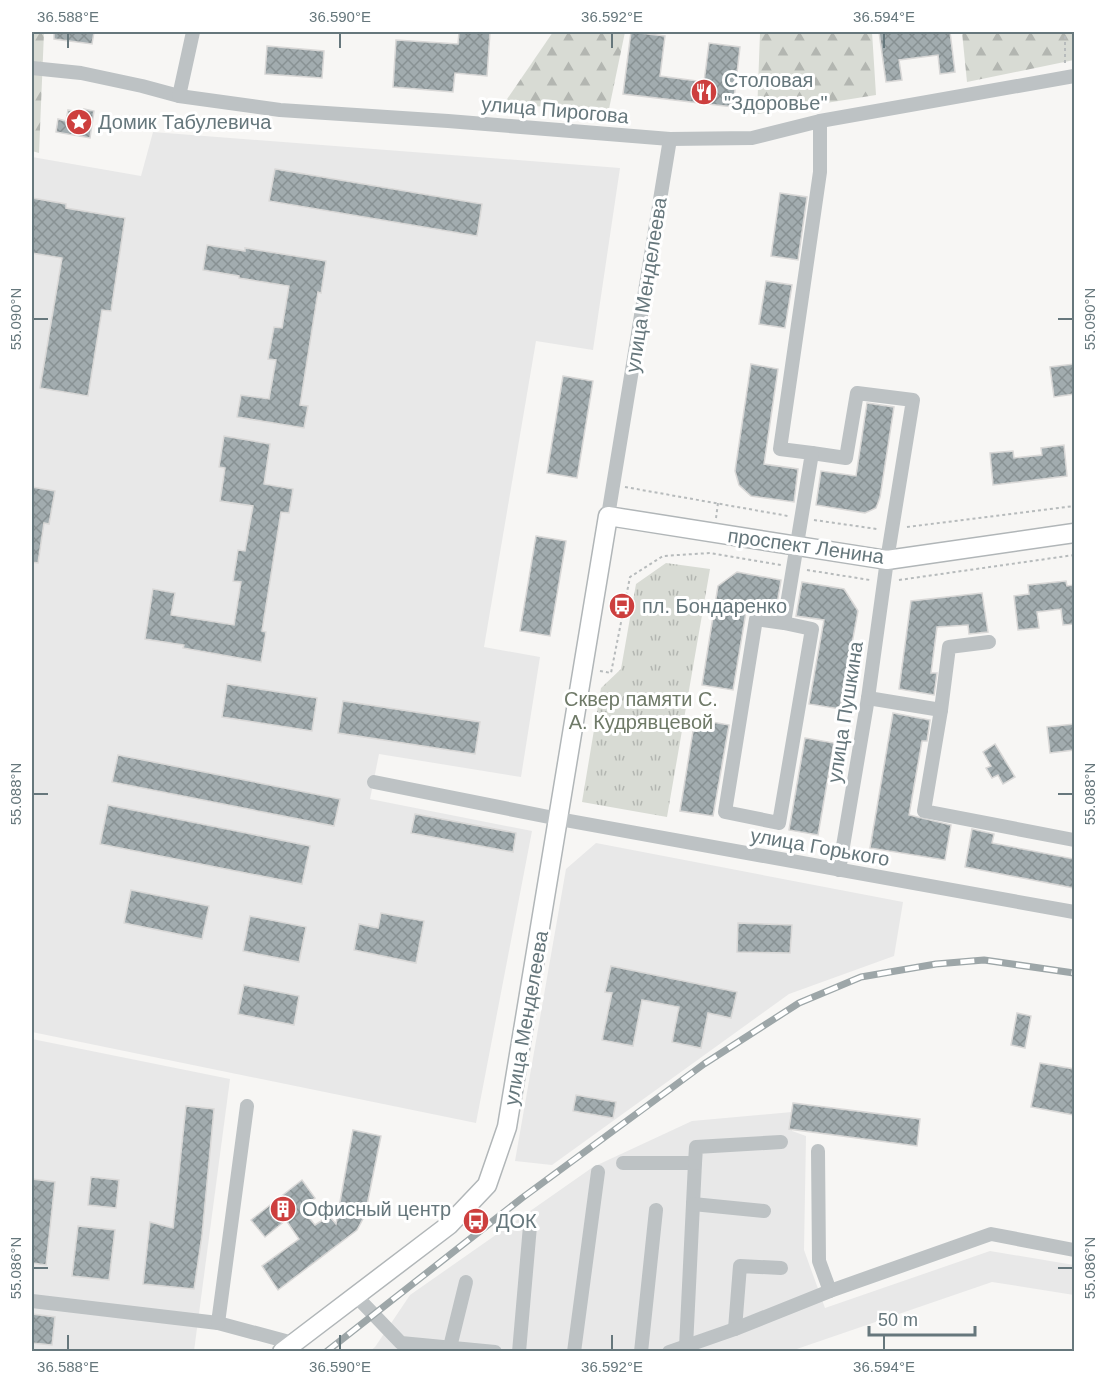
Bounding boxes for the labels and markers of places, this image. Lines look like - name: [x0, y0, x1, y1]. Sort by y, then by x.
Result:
- place label: Столовая "Здоровье": [724, 69, 828, 114]
- restaurant icon: Столовая "Здоровье": [689, 77, 719, 107]
- place icon: Домик Табулевича: [64, 107, 94, 137]
- place label: Домик Табулевича: [98, 111, 272, 133]
- bus stop icon: пл. Бондаренко: [607, 591, 637, 621]
- place label: пл. Бондаренко: [642, 595, 787, 617]
- building icon: Офисный центр: [268, 1194, 298, 1224]
- place label: Офисный центр: [302, 1198, 451, 1220]
- bus stop icon: ДОК: [461, 1206, 491, 1236]
- place label: ДОК: [496, 1210, 537, 1232]

